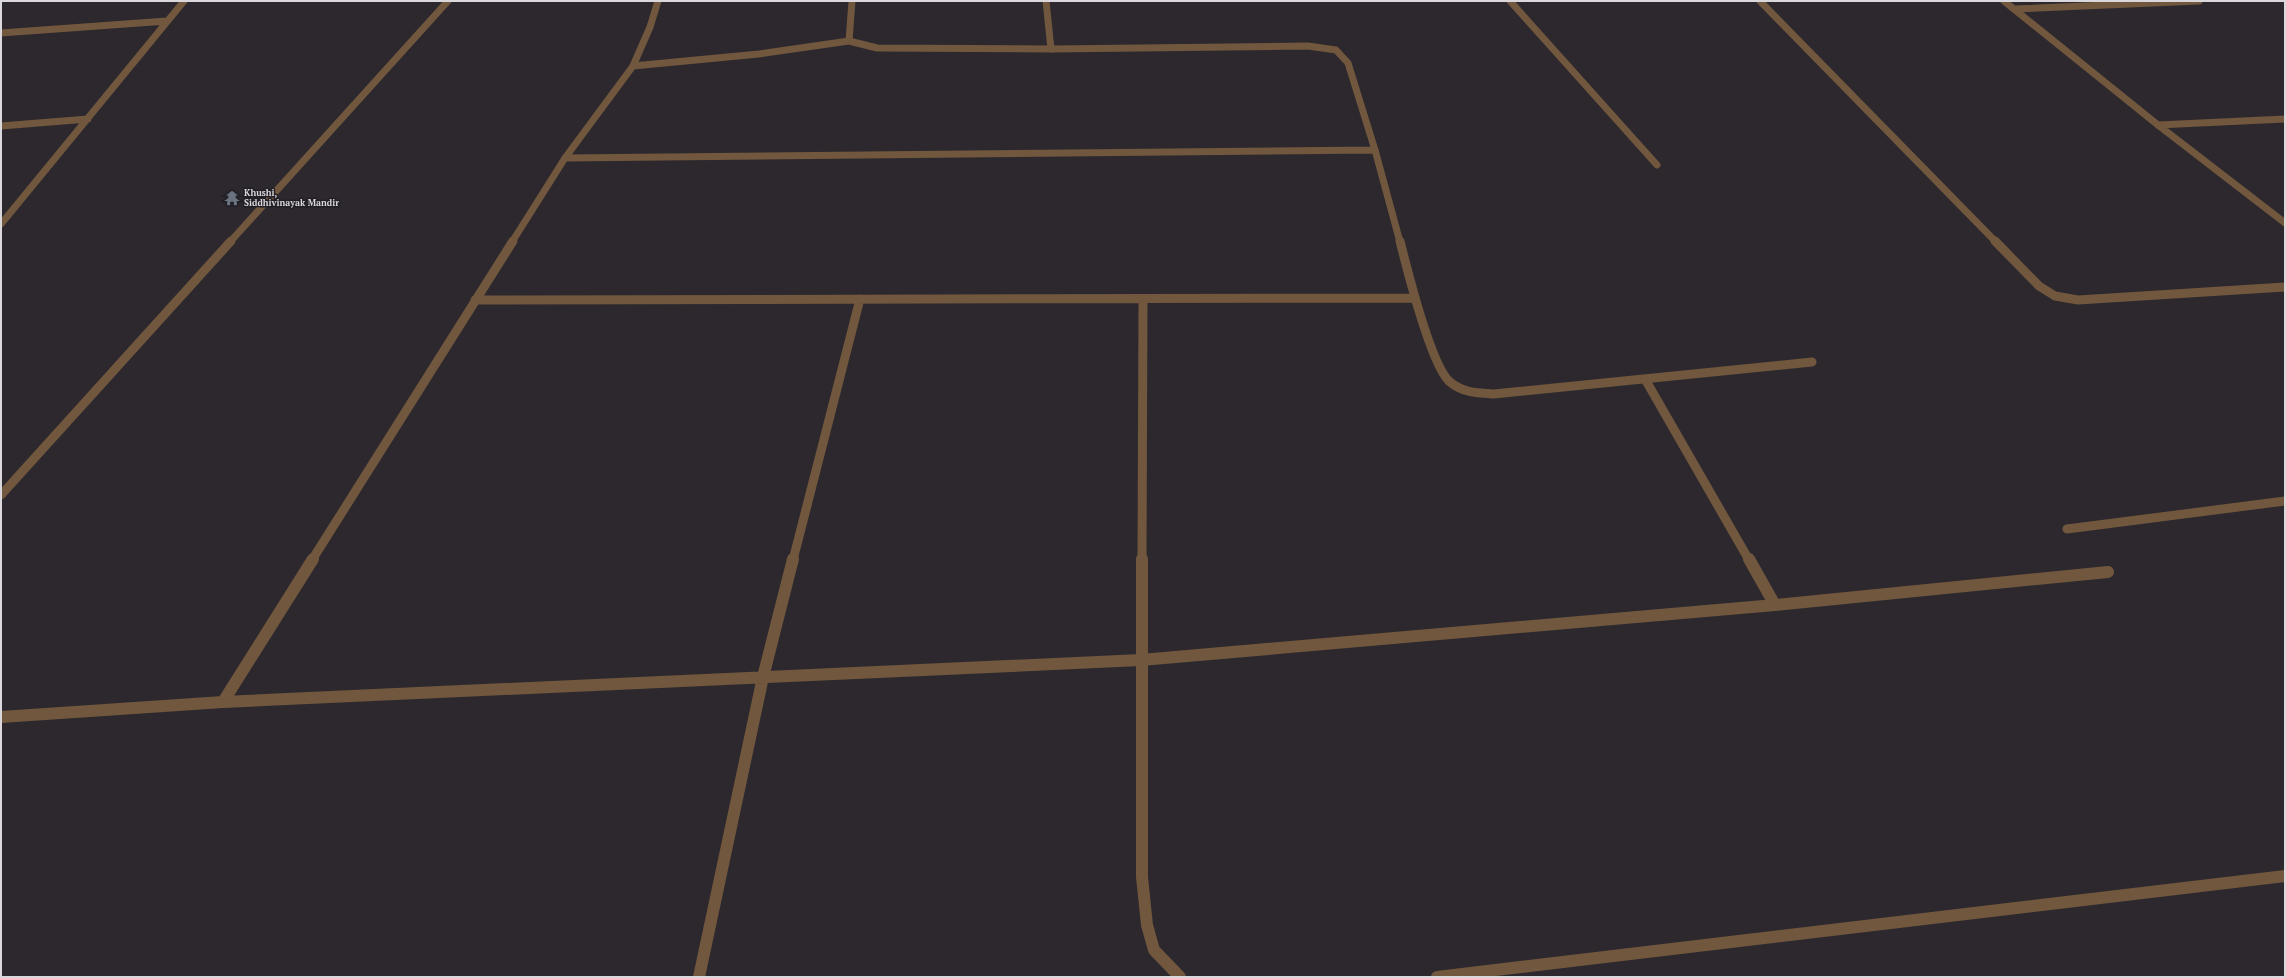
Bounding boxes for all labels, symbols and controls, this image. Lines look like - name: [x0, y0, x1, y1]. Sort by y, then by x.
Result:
- place label: Khushi, Siddhivinayak Mandir: [244, 187, 339, 209]
- temple icon: Khushi, Siddhivinayak Mandir: [223, 189, 241, 207]

